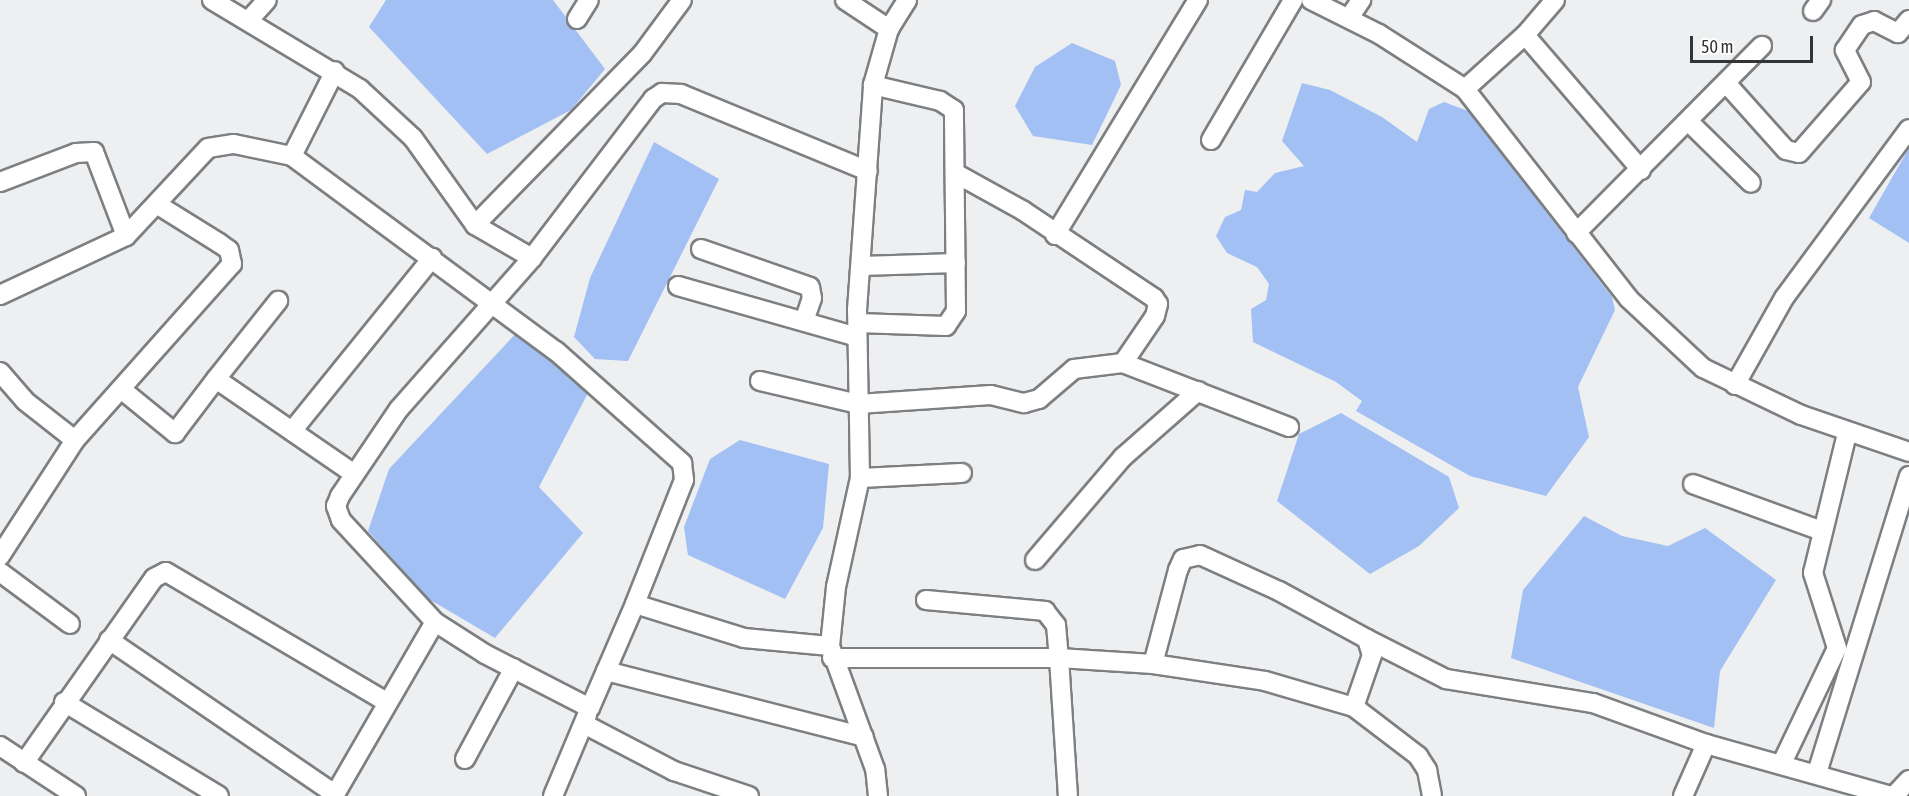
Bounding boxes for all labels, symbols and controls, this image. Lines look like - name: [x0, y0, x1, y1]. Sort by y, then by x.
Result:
- scale bar: [1693, 24, 1816, 62]
- text: 50 m: [1701, 36, 1733, 57]

